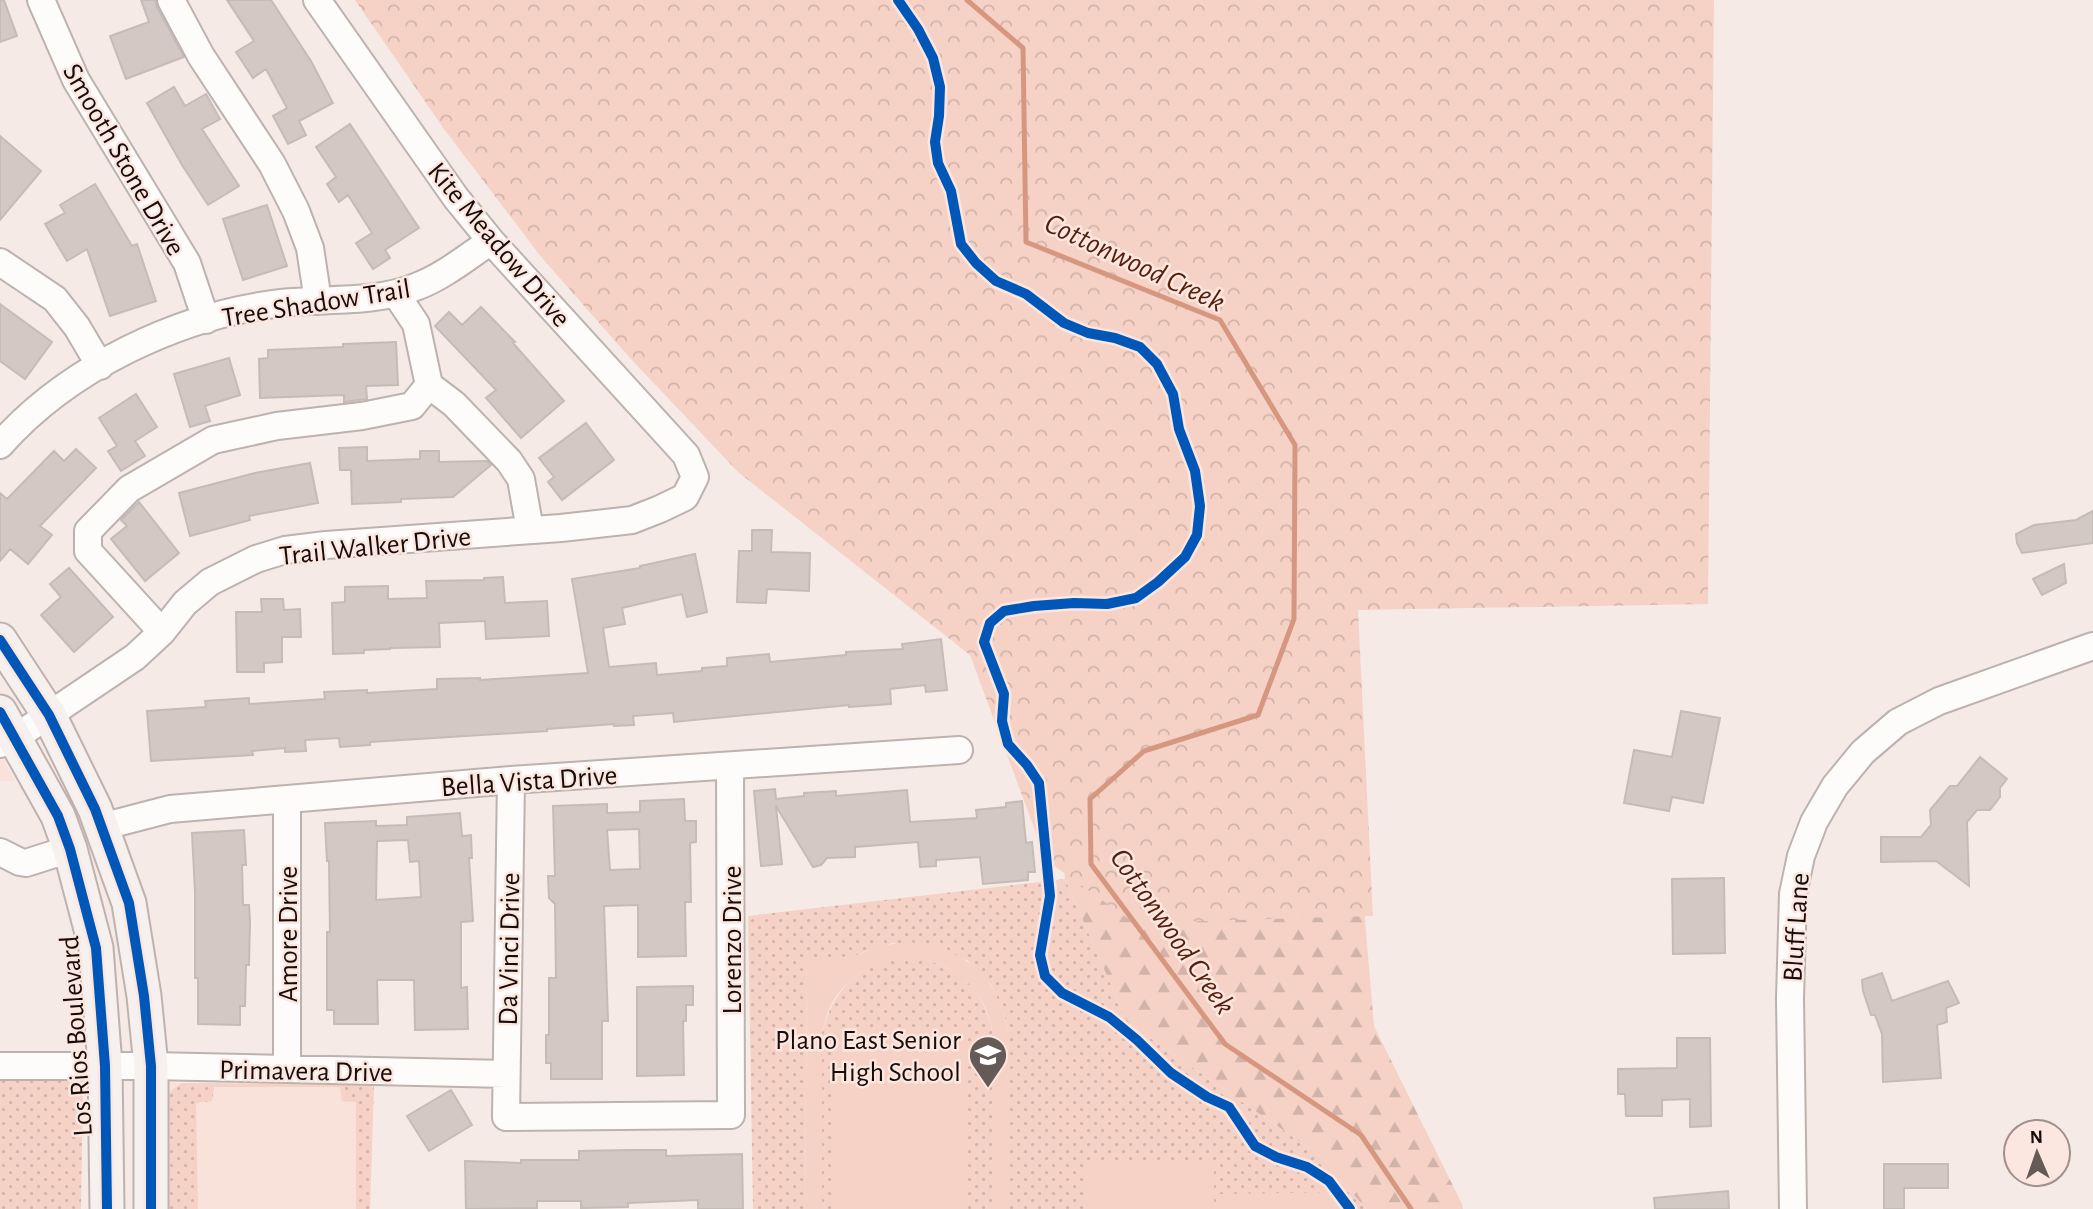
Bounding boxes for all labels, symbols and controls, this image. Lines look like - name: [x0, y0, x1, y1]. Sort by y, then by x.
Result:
- street label: Smooth Stone Drive: [57, 59, 189, 261]
- street label: Kite Meadow Drive: [422, 158, 575, 333]
- water label: Cottonwood Creek: [1040, 208, 1229, 318]
- street label: Tree Shadow Trail: [220, 275, 413, 333]
- street label: Trail Walker Drive: [278, 523, 472, 571]
- street label: Bella Vista Drive: [440, 762, 618, 802]
- water label: Cottonwood Creek: [1104, 843, 1240, 1020]
- street label: Amore Drive: [275, 866, 303, 1002]
- street label: Lorenzo Drive: [719, 866, 747, 1014]
- street label: Da Vinci Drive: [495, 872, 525, 1026]
- street label: Bluff Lane: [1779, 872, 1815, 983]
- street label: Los Rios Boulevard: [56, 935, 98, 1137]
- place label: Plano East Senior High School: [775, 1027, 961, 1087]
- school or university icon: Plano East Senior High School: [967, 1034, 1009, 1089]
- street label: Primavera Drive: [219, 1056, 393, 1088]
- north arrow: [2002, 1118, 2072, 1188]
- text: N: [2030, 1128, 2043, 1147]

